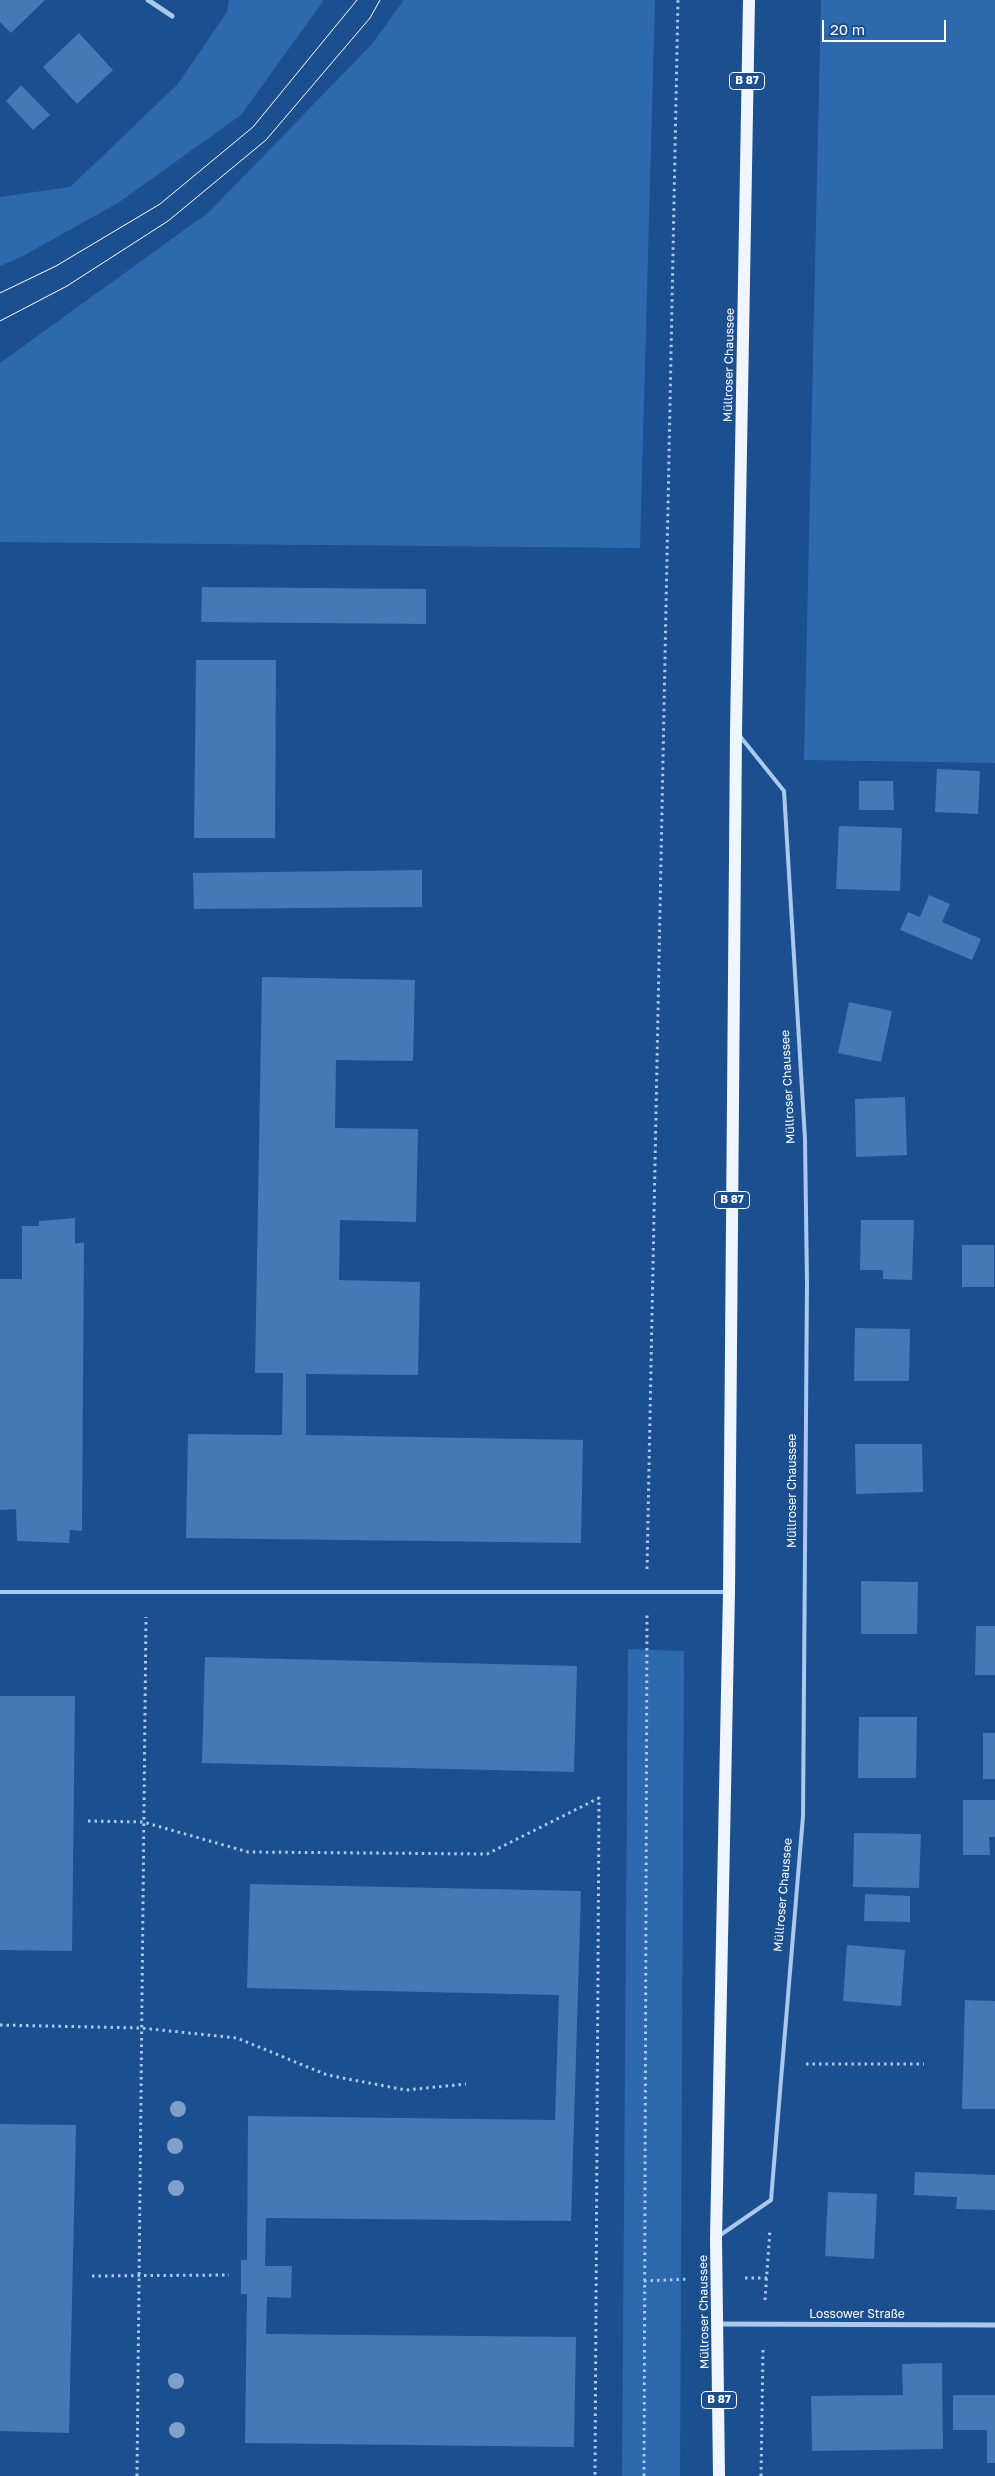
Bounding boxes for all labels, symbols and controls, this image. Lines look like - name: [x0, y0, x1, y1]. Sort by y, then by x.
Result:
- scale bar: [825, 10, 949, 42]
- text: 20 m: [830, 20, 865, 38]
- road number: B 87: [730, 72, 764, 90]
- street label: Müllroser Chaussee: [721, 308, 737, 422]
- street label: Müllroser Chaussee: [778, 1030, 798, 1144]
- road number: B 87: [714, 1192, 750, 1208]
- street label: Müllroser Chaussee: [785, 1434, 799, 1548]
- street label: Müllroser Chaussee: [771, 1837, 795, 1953]
- street label: Müllroser Chaussee: [696, 2255, 712, 2369]
- street label: Lossower Straße: [809, 2307, 905, 2321]
- road number: B 87: [702, 2392, 736, 2408]

